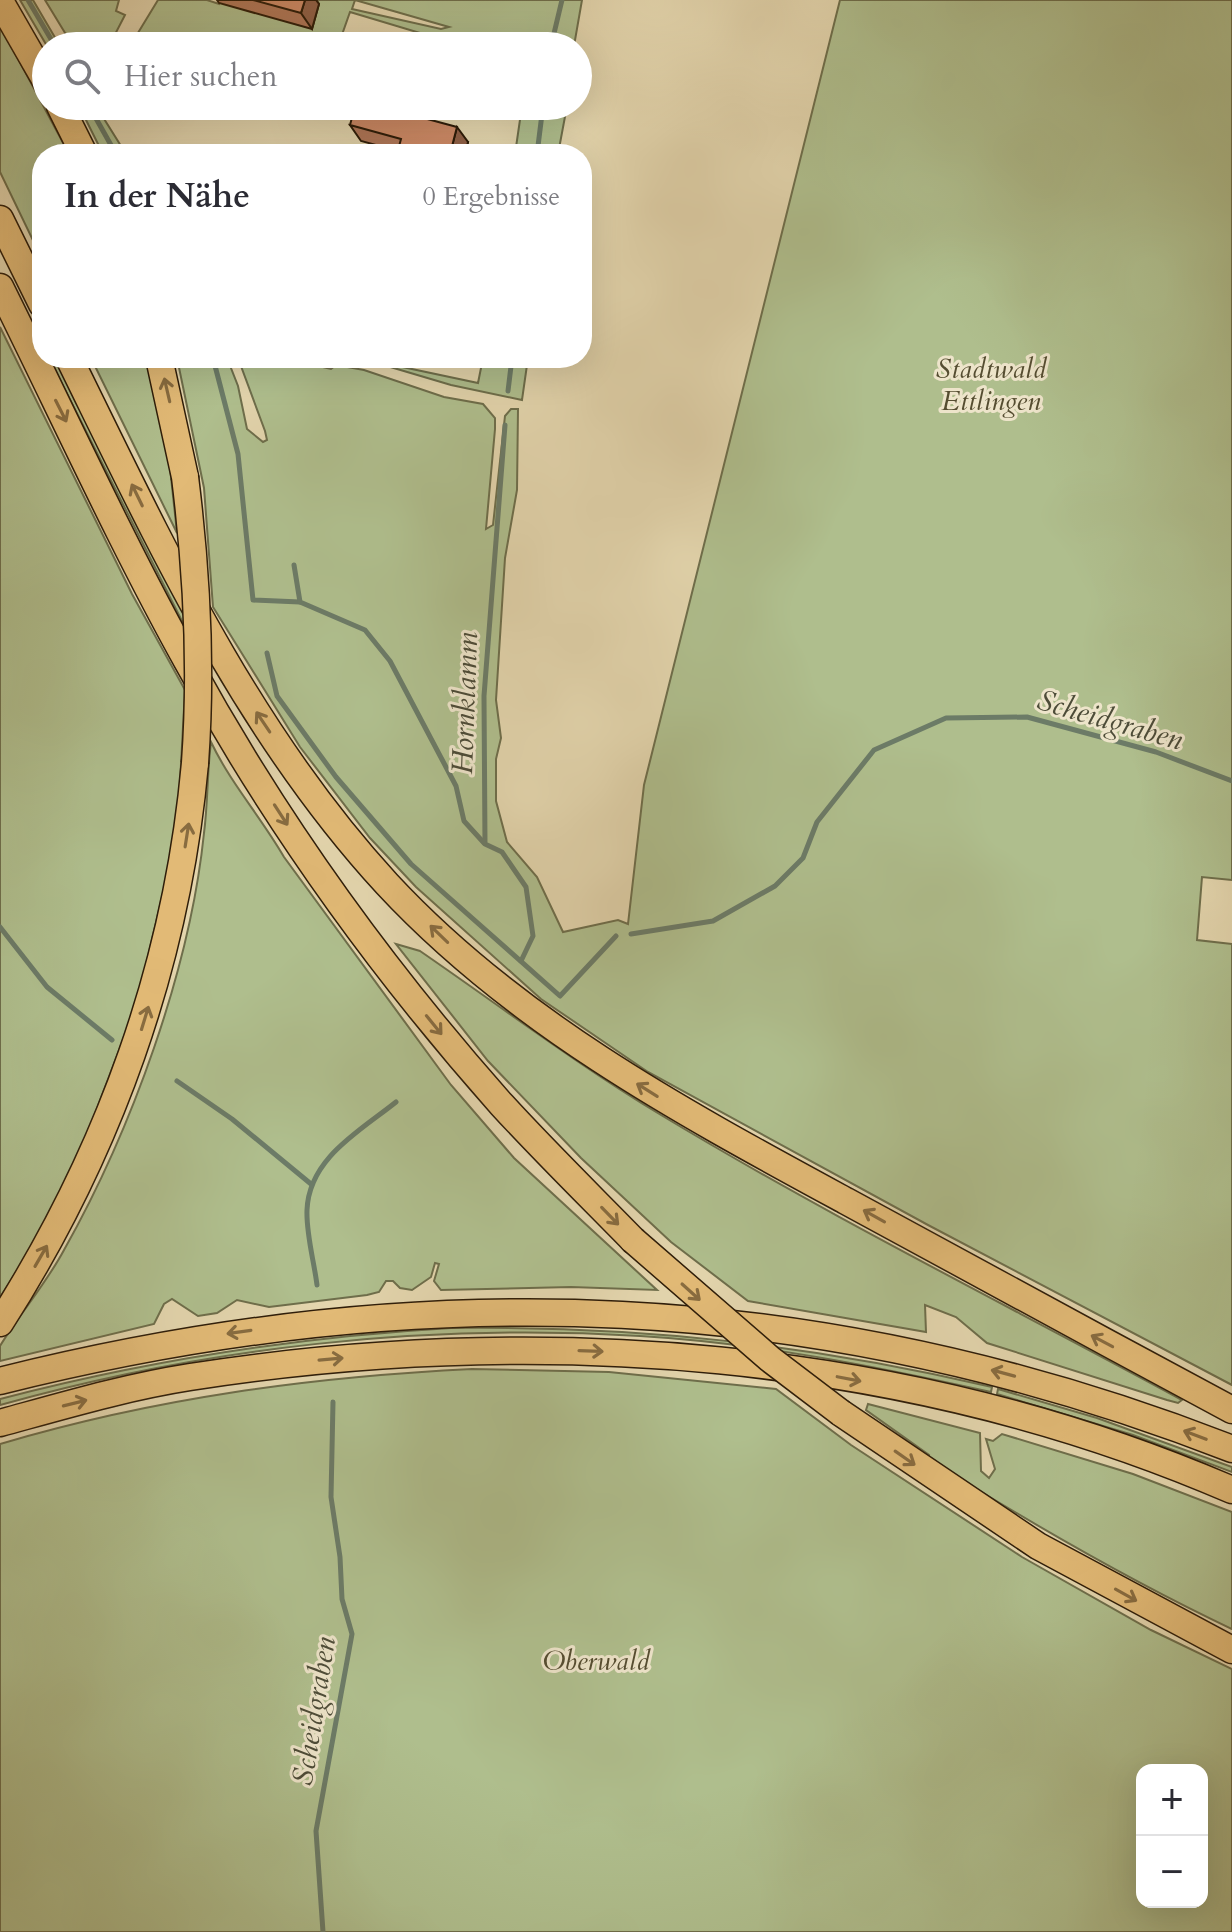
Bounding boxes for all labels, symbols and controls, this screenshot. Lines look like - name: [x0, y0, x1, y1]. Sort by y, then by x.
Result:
- search box: [32, 32, 592, 120]
- icon: search: [60, 54, 104, 98]
- text: Hier suchen: [124, 56, 277, 97]
- text: In der Nähe: [64, 173, 250, 219]
- text: 0 Ergebnisse: [423, 179, 560, 214]
- park label: Stadtwald Ettlingen: [936, 350, 1048, 420]
- one-way arrow: [159, 378, 174, 403]
- one-way arrow: [54, 398, 70, 422]
- one-way arrow: [128, 484, 144, 508]
- water label: Hornklamm: [442, 631, 488, 775]
- water label: Scheidgraben: [1032, 680, 1188, 760]
- one-way arrow: [254, 712, 271, 734]
- one-way arrow: [273, 803, 289, 826]
- one-way arrow: [180, 823, 195, 848]
- one-way arrow: [429, 925, 449, 944]
- one-way arrow: [138, 1006, 153, 1032]
- one-way arrow: [425, 1014, 443, 1034]
- one-way arrow: [636, 1082, 659, 1098]
- one-way arrow: [600, 1206, 619, 1226]
- one-way arrow: [863, 1208, 886, 1224]
- one-way arrow: [33, 1245, 49, 1268]
- one-way arrow: [681, 1282, 701, 1300]
- one-way arrow: [226, 1325, 252, 1340]
- one-way arrow: [1091, 1332, 1115, 1348]
- one-way arrow: [577, 1344, 604, 1359]
- one-way arrow: [317, 1351, 344, 1366]
- one-way arrow: [990, 1365, 1016, 1380]
- one-way arrow: [836, 1372, 861, 1387]
- one-way arrow: [62, 1394, 88, 1409]
- one-way arrow: [1183, 1427, 1208, 1441]
- one-way arrow: [893, 1450, 915, 1466]
- one-way arrow: [1113, 1588, 1137, 1603]
- water label: Scheidgraben: [282, 1633, 346, 1788]
- park label: Oberwald: [542, 1642, 651, 1680]
- map controls: [1136, 1764, 1208, 1908]
- button: +: [1136, 1764, 1208, 1836]
- button: −: [1136, 1836, 1208, 1908]

